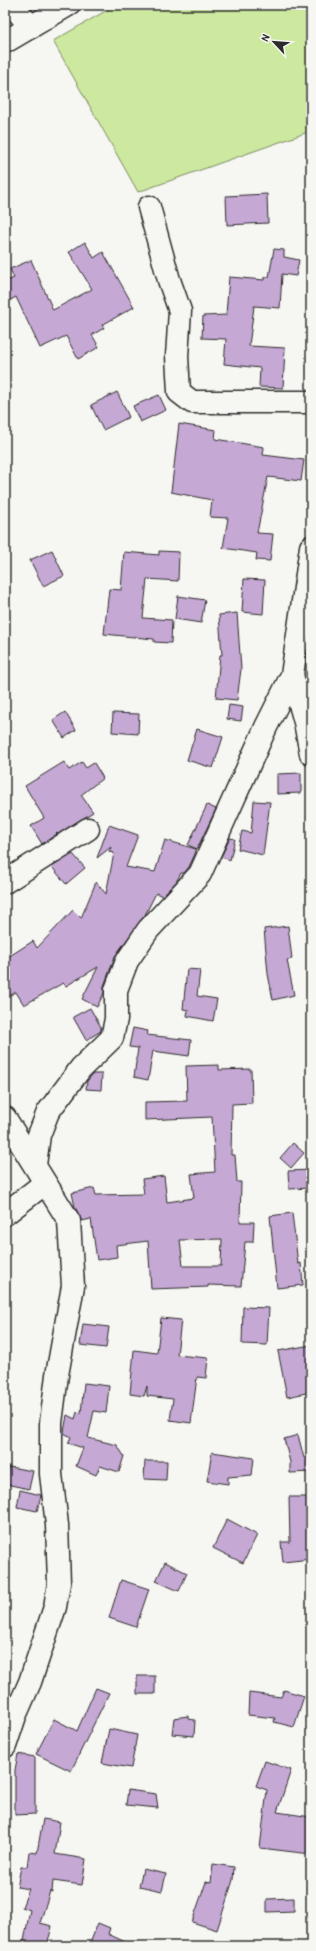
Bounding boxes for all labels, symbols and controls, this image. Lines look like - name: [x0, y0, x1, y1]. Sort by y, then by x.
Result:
- north arrow: [254, 22, 294, 62]
- text: N: [257, 32, 273, 43]

